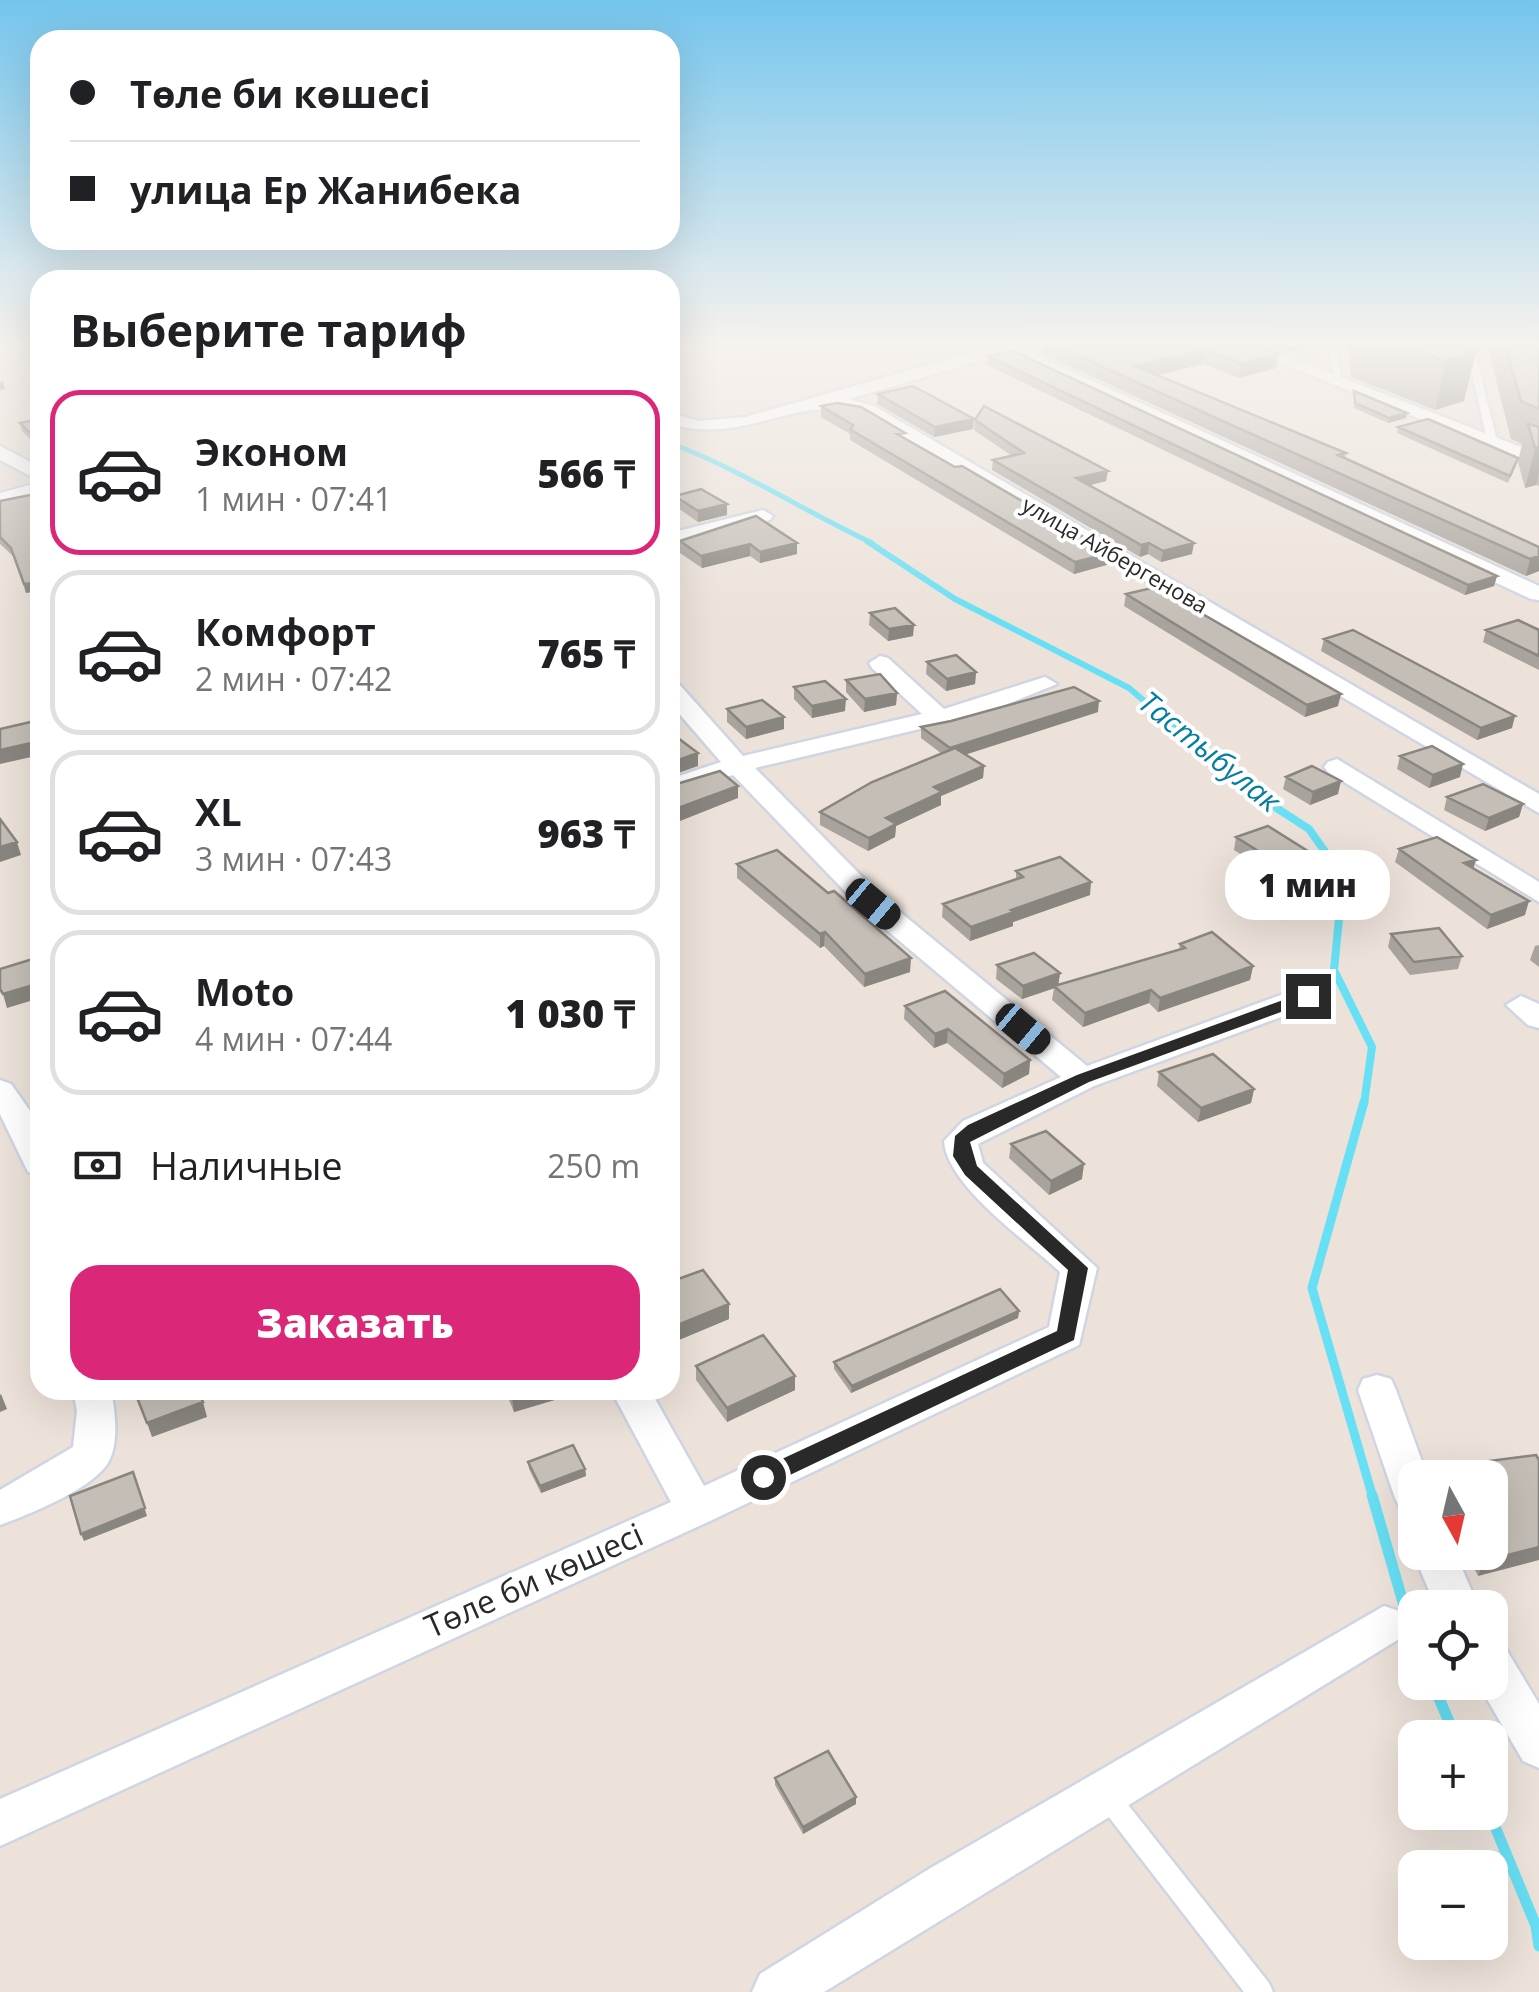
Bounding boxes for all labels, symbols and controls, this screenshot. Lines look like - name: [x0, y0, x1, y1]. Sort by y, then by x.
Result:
- text: Төле би көшесі: [130, 67, 431, 119]
- text: улица Ер Жанибека: [130, 163, 522, 215]
- text: Выберите тариф: [70, 299, 467, 360]
- text: Эконом: [195, 425, 348, 477]
- icon: car: [75, 428, 165, 518]
- text: 566 ₸: [538, 447, 635, 499]
- text: 1 мин · 07:41: [195, 477, 392, 520]
- street label: улица Айбергенова: [1017, 489, 1214, 620]
- text: Комфорт: [195, 605, 376, 657]
- icon: car: [75, 608, 165, 698]
- text: 765 ₸: [538, 627, 635, 679]
- text: 2 мин · 07:42: [195, 657, 392, 700]
- water label: Тастыбулак: [1131, 681, 1291, 822]
- text: XL: [195, 785, 242, 837]
- icon: car: [75, 788, 165, 878]
- text: 963 ₸: [538, 807, 635, 859]
- text: 3 мин · 07:43: [195, 837, 392, 880]
- callout: 1 мин: [1226, 851, 1390, 921]
- text: 1 мин: [1258, 863, 1357, 906]
- car: [840, 873, 906, 935]
- text: Moto: [195, 965, 294, 1017]
- icon: car: [75, 968, 165, 1058]
- route end: [1286, 974, 1331, 1019]
- text: 1 030 ₸: [505, 987, 635, 1039]
- car: [990, 998, 1056, 1060]
- text: 4 мин · 07:44: [195, 1017, 392, 1060]
- icon: cash: [70, 1138, 125, 1193]
- text: Наличные: [150, 1139, 343, 1191]
- text: 250 m: [547, 1144, 640, 1187]
- button: Заказать: [70, 1265, 640, 1380]
- route start: [741, 1455, 786, 1500]
- north arrow: [1398, 1460, 1508, 1570]
- map controls: [1398, 1460, 1508, 1960]
- street label: Төле би көшесі: [417, 1512, 649, 1647]
- button: locate: [1398, 1590, 1508, 1700]
- button: +: [1398, 1720, 1508, 1830]
- button: −: [1398, 1850, 1508, 1960]

